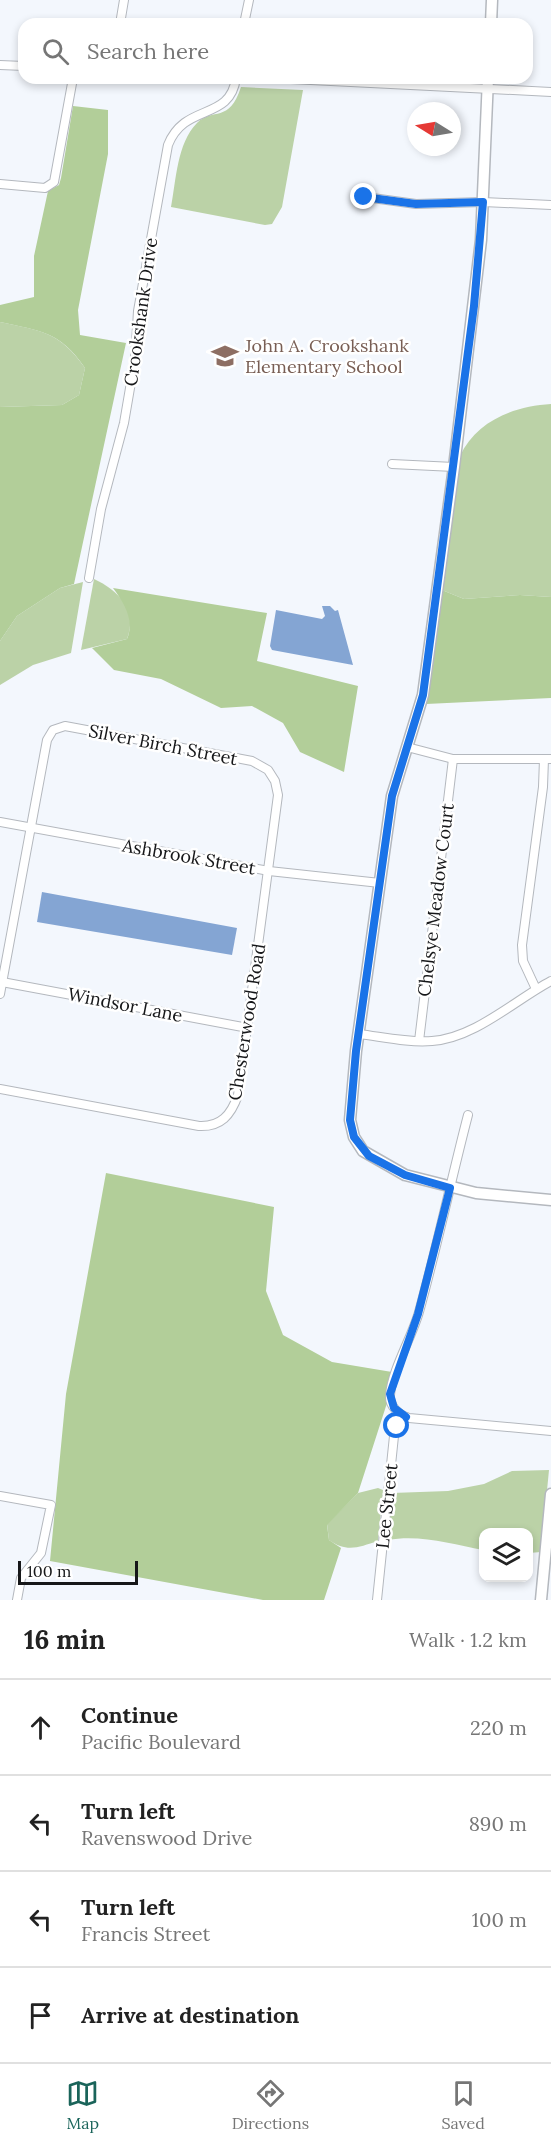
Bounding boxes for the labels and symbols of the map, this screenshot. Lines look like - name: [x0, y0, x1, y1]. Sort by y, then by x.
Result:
- north arrow: [407, 102, 461, 156]
- route end: [350, 183, 376, 209]
- street label: Crookshank Drive: [119, 236, 162, 388]
- place label: John A. Crookshank Elementary School: [244, 334, 409, 378]
- school or university icon: John A. Crookshank Elementary School: [210, 341, 240, 371]
- street label: Silver Birch Street: [87, 719, 240, 770]
- street label: Chelsye Meadow Court: [412, 802, 459, 998]
- street label: Ashbrook Street: [120, 833, 258, 880]
- street label: Chesterwood Road: [223, 942, 270, 1102]
- street label: Windsor Lane: [66, 982, 185, 1027]
- route start: [383, 1412, 409, 1438]
- street label: Lee Street: [371, 1462, 402, 1550]
- scale bar: [18, 1558, 138, 1586]

